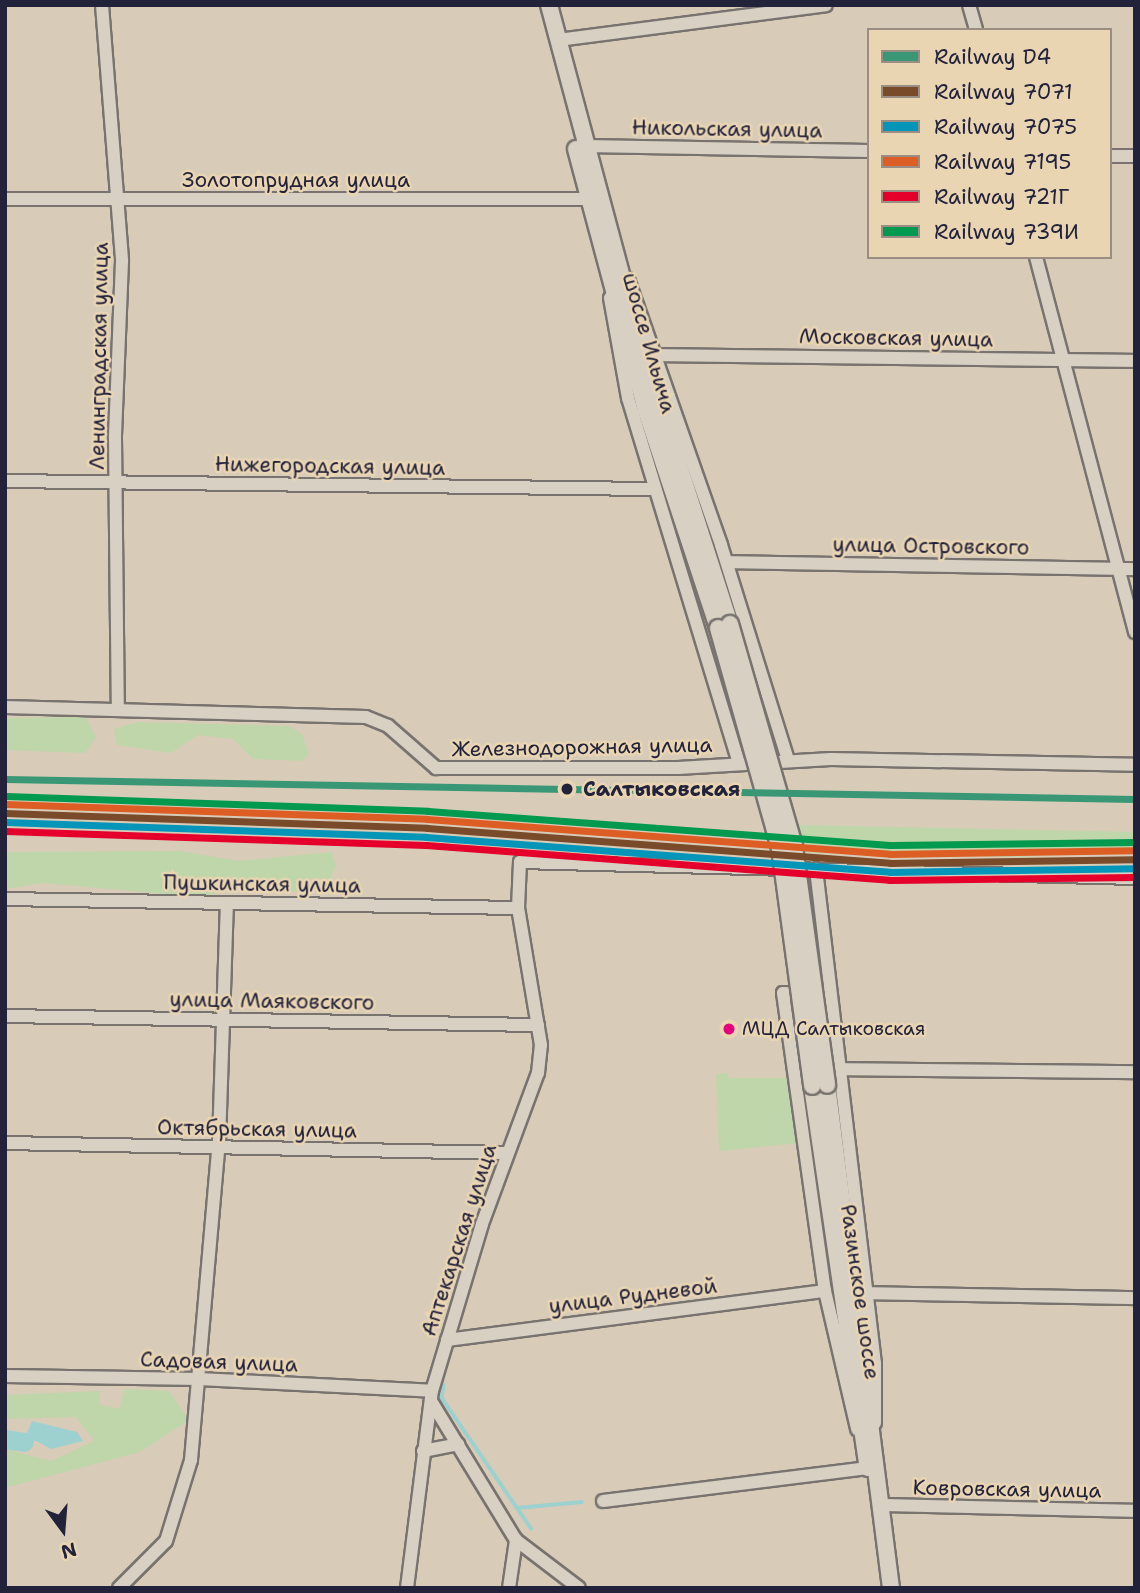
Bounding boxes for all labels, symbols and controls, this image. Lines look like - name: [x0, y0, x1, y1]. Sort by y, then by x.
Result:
- legend: [867, 28, 1112, 259]
- text: Railway D4: [934, 43, 1051, 71]
- text: Railway 7071: [934, 78, 1073, 106]
- text: Railway 7075: [934, 113, 1077, 141]
- street label: Никольская улица: [632, 115, 822, 143]
- text: Railway 7195: [934, 148, 1071, 176]
- street label: Золотопрудная улица: [182, 167, 410, 193]
- text: Railway 721Г: [934, 183, 1069, 211]
- text: Railway 739И: [934, 218, 1079, 246]
- street label: Ленинградская улица: [84, 242, 114, 470]
- street label: шоссе Ильича: [617, 270, 681, 416]
- street label: Московская улица: [799, 324, 993, 352]
- street label: Нижегородская улица: [215, 451, 445, 481]
- street label: улица Островского: [832, 532, 1030, 560]
- street label: Железнодорожная улица: [451, 732, 713, 762]
- place label: Салтыковская: [583, 776, 741, 802]
- marker: Салтыковская: [557, 779, 577, 799]
- street label: Пушкинская улица: [163, 870, 361, 898]
- street label: улица Маяковского: [169, 987, 375, 1015]
- place label: МЦД Салтыковская: [742, 1018, 925, 1040]
- marker: МЦД Салтыковская: [722, 1022, 736, 1036]
- street label: Октябрьская улица: [157, 1115, 357, 1143]
- street label: Аптекарская улица: [416, 1141, 502, 1339]
- street label: Разинское шоссе: [835, 1203, 885, 1381]
- street label: улица Рудневой: [547, 1273, 719, 1319]
- street label: Садовая улица: [140, 1347, 298, 1377]
- street label: Ковровская улица: [912, 1475, 1102, 1503]
- north arrow: [28, 1495, 98, 1565]
- text: N: [58, 1537, 80, 1565]

